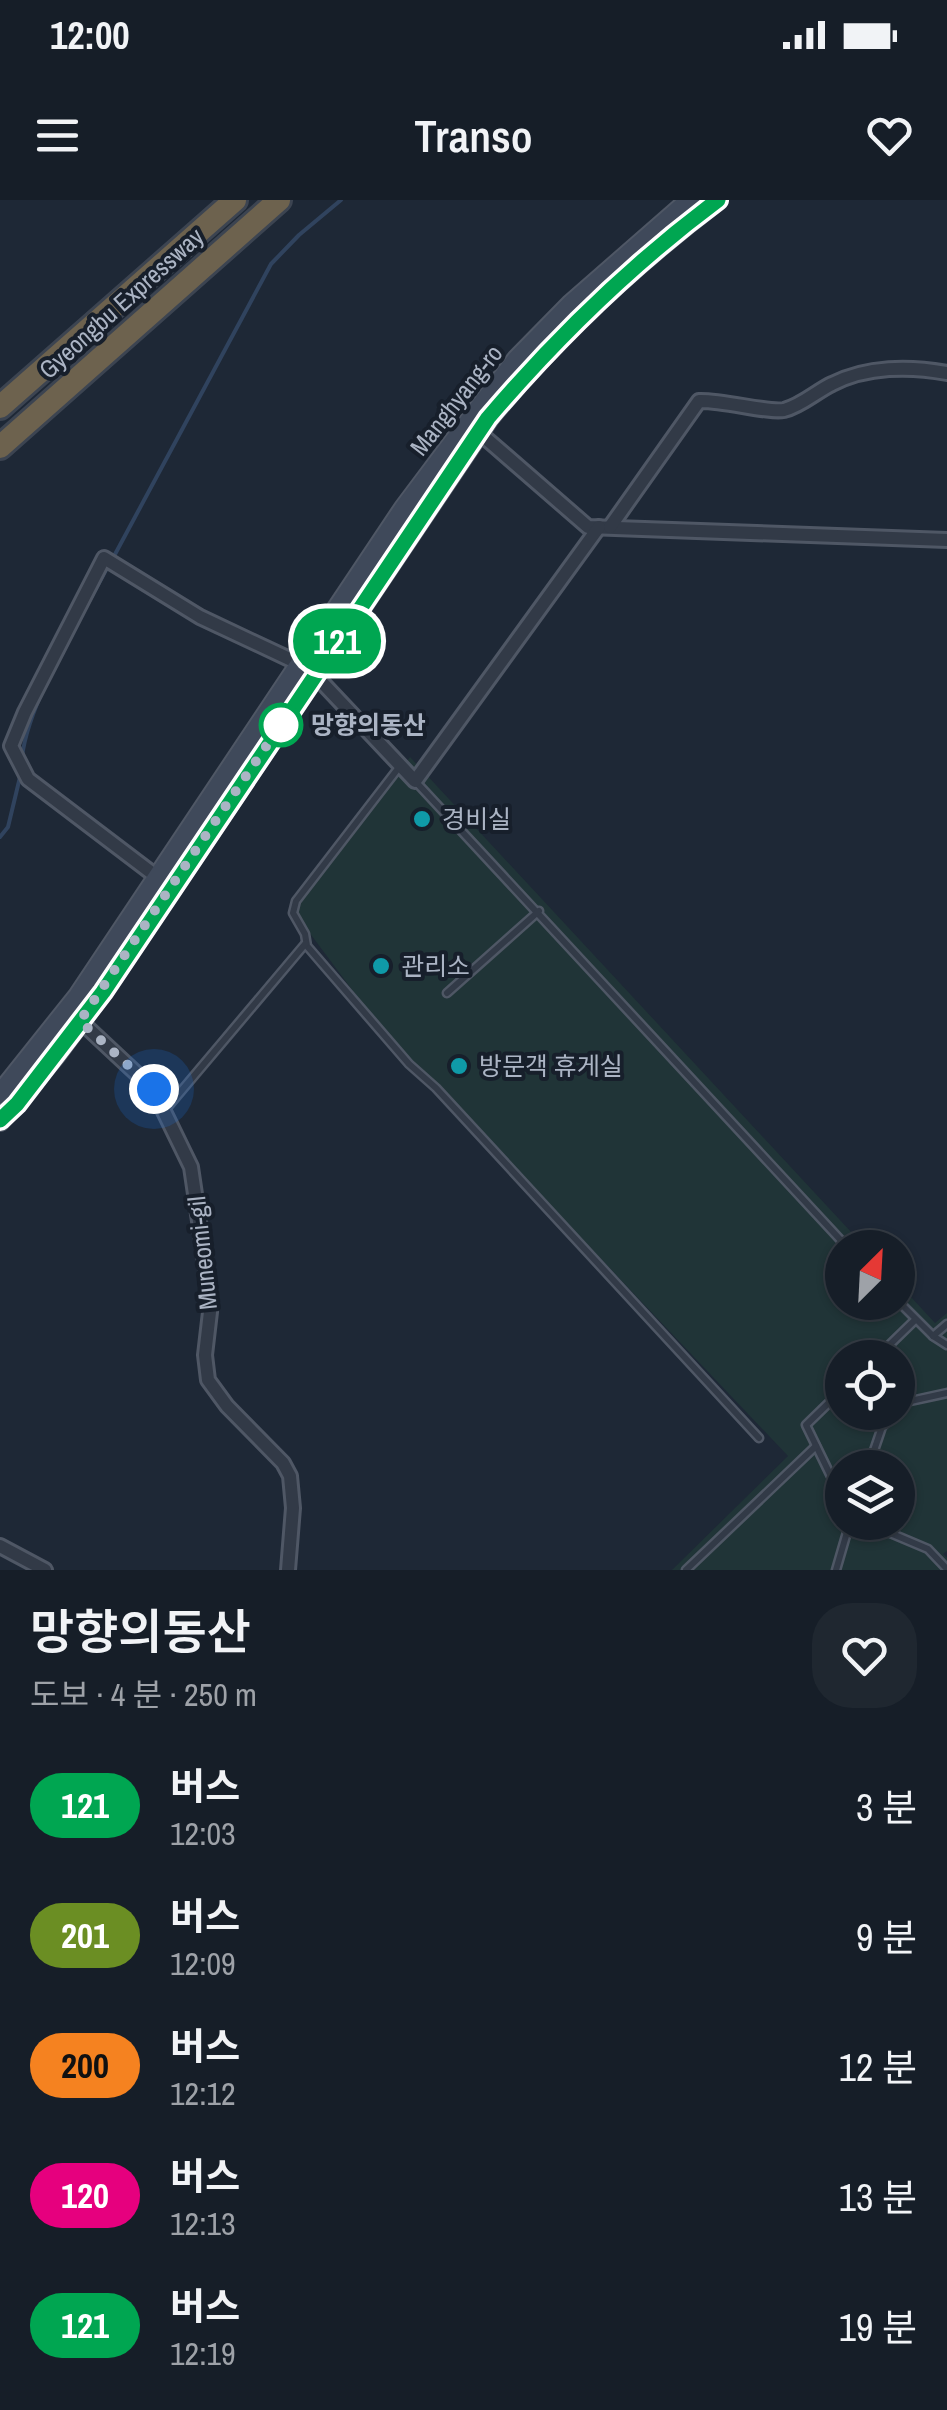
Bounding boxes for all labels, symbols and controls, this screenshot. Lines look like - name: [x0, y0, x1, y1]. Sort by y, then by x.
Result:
- text: 12:00: [50, 10, 130, 61]
- text: Transo: [414, 105, 533, 166]
- icon: menu: [30, 108, 85, 163]
- icon: heart: [862, 108, 917, 163]
- street label: Gyeongbu Expressway: [31, 219, 211, 386]
- street label: Manghyang-ro: [402, 337, 510, 463]
- line badge: 121: [280, 608, 394, 674]
- text: 121: [313, 618, 361, 665]
- marker: 망향의동산: [260, 704, 302, 746]
- place label: 망향의동산: [311, 708, 426, 742]
- place label: 경비실: [442, 802, 511, 836]
- marker: 경비실: [411, 808, 433, 830]
- place label: 관리소: [401, 949, 470, 983]
- marker: 관리소: [370, 955, 392, 977]
- place label: 방문객 휴게실: [479, 1049, 623, 1083]
- marker: 방문객 휴게실: [448, 1055, 470, 1077]
- your location: [129, 1064, 179, 1114]
- street label: Muneomi-gil: [179, 1195, 225, 1311]
- north arrow: [825, 1230, 915, 1320]
- map controls: [825, 1230, 915, 1540]
- button: locate: [825, 1340, 915, 1430]
- button: layers: [825, 1450, 915, 1540]
- text: 망향의동산: [30, 1599, 251, 1664]
- button: heart: [812, 1603, 917, 1708]
- text: 도보 · 4 분 · 250 m: [30, 1673, 257, 1716]
- text: 버스: [170, 1761, 240, 1812]
- text: 121: [61, 1782, 109, 1829]
- text: 3 분: [856, 1782, 917, 1833]
- text: 12:03: [170, 1812, 236, 1855]
- text: 버스: [170, 1891, 240, 1942]
- text: 201: [61, 1912, 109, 1959]
- text: 9 분: [856, 1912, 917, 1963]
- text: 12:09: [170, 1942, 236, 1985]
- text: 버스: [170, 2021, 240, 2072]
- text: 200: [61, 2042, 109, 2089]
- text: 12 분: [839, 2042, 917, 2093]
- text: 12:12: [170, 2072, 236, 2115]
- text: 버스: [170, 2151, 240, 2202]
- text: 120: [61, 2172, 109, 2219]
- text: 13 분: [839, 2172, 917, 2223]
- text: 12:13: [170, 2202, 236, 2245]
- text: 버스: [170, 2281, 240, 2332]
- text: 121: [61, 2302, 109, 2349]
- text: 19 분: [839, 2302, 917, 2353]
- text: 12:19: [170, 2332, 236, 2375]

